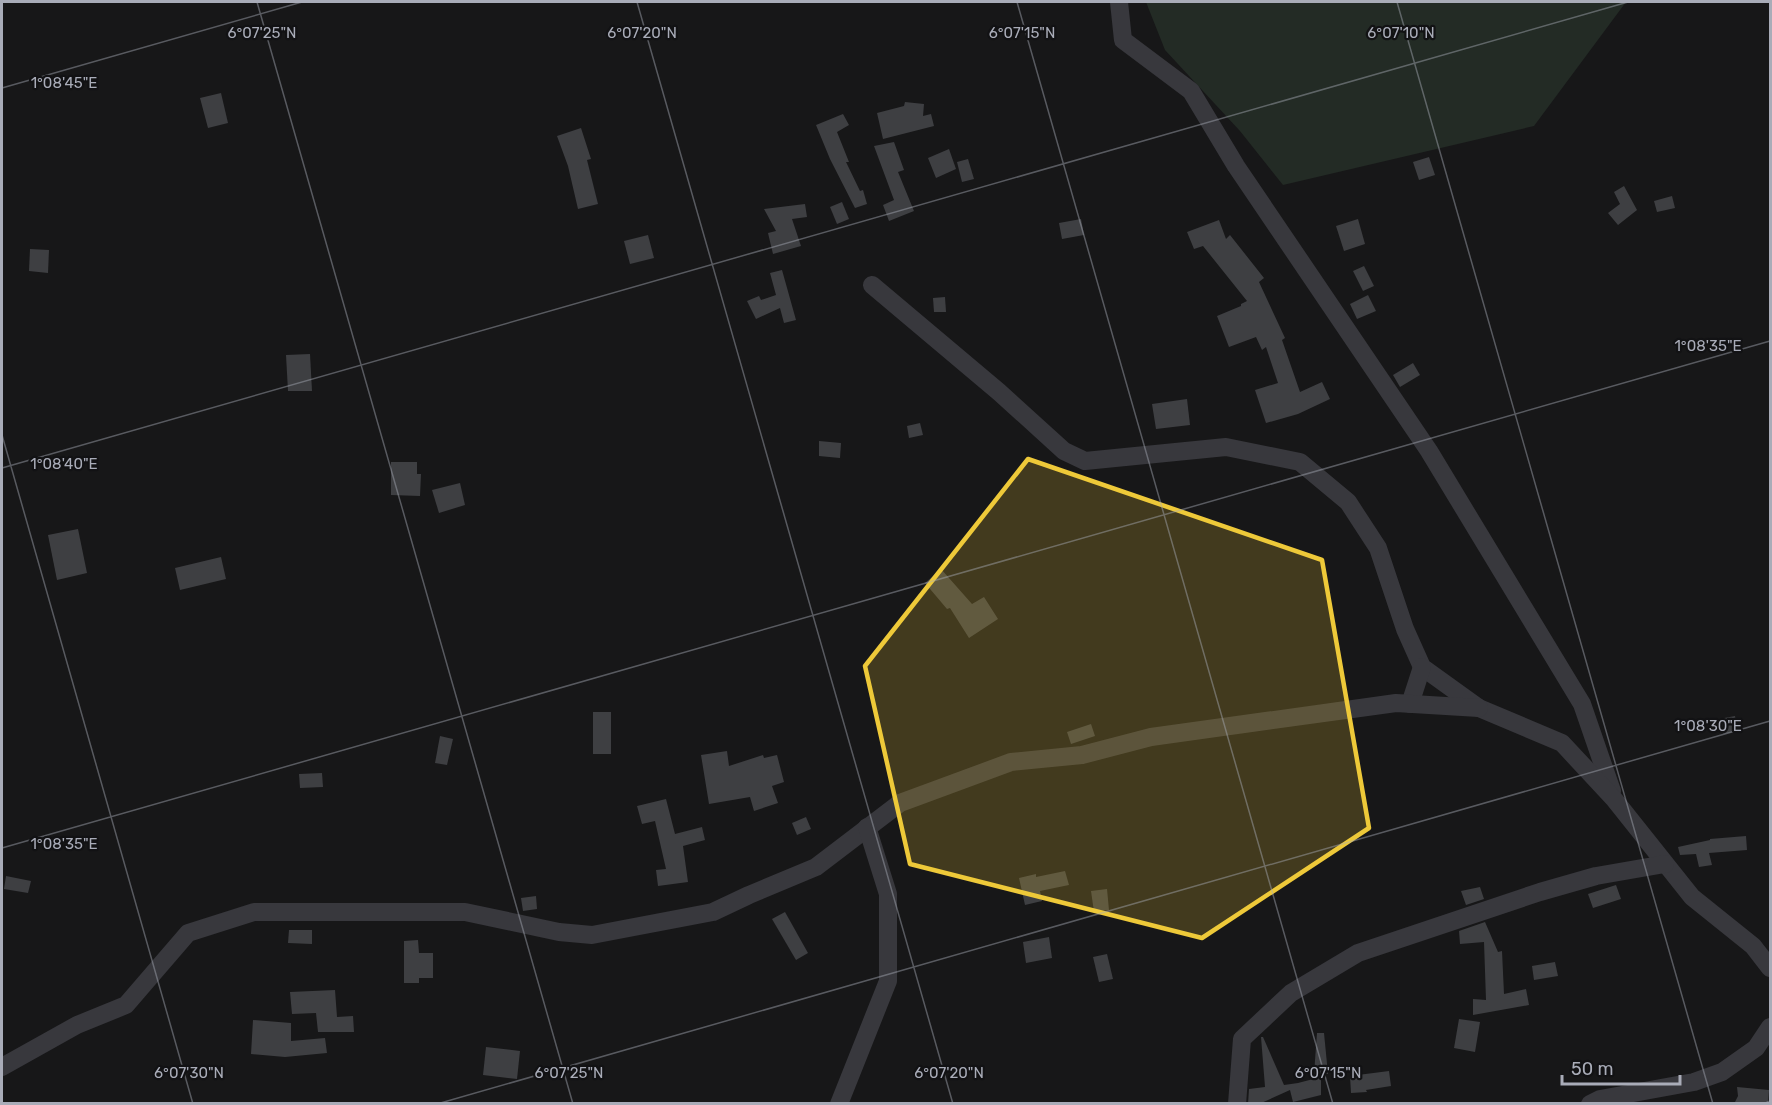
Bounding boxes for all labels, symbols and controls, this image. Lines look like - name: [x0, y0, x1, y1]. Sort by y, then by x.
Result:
- text: 6°07'25"N: [227, 24, 297, 42]
- text: 6°07'20"N: [607, 24, 677, 42]
- text: 6°07'15"N: [989, 24, 1055, 42]
- text: 6°07'10"N: [1367, 24, 1435, 42]
- text: 1°08'45"E: [31, 74, 97, 92]
- text: 1°08'35"E: [1674, 337, 1742, 355]
- text: 1°08'40"E: [30, 455, 98, 473]
- text: 1°08'30"E: [1674, 717, 1742, 735]
- text: 1°08'35"E: [30, 835, 98, 853]
- scale bar: [1562, 1048, 1680, 1086]
- text: 50 m: [1571, 1058, 1614, 1080]
- text: 6°07'30"N: [154, 1064, 224, 1082]
- text: 6°07'25"N: [534, 1064, 604, 1082]
- text: 6°07'20"N: [914, 1064, 984, 1082]
- text: 6°07'15"N: [1295, 1064, 1361, 1082]

